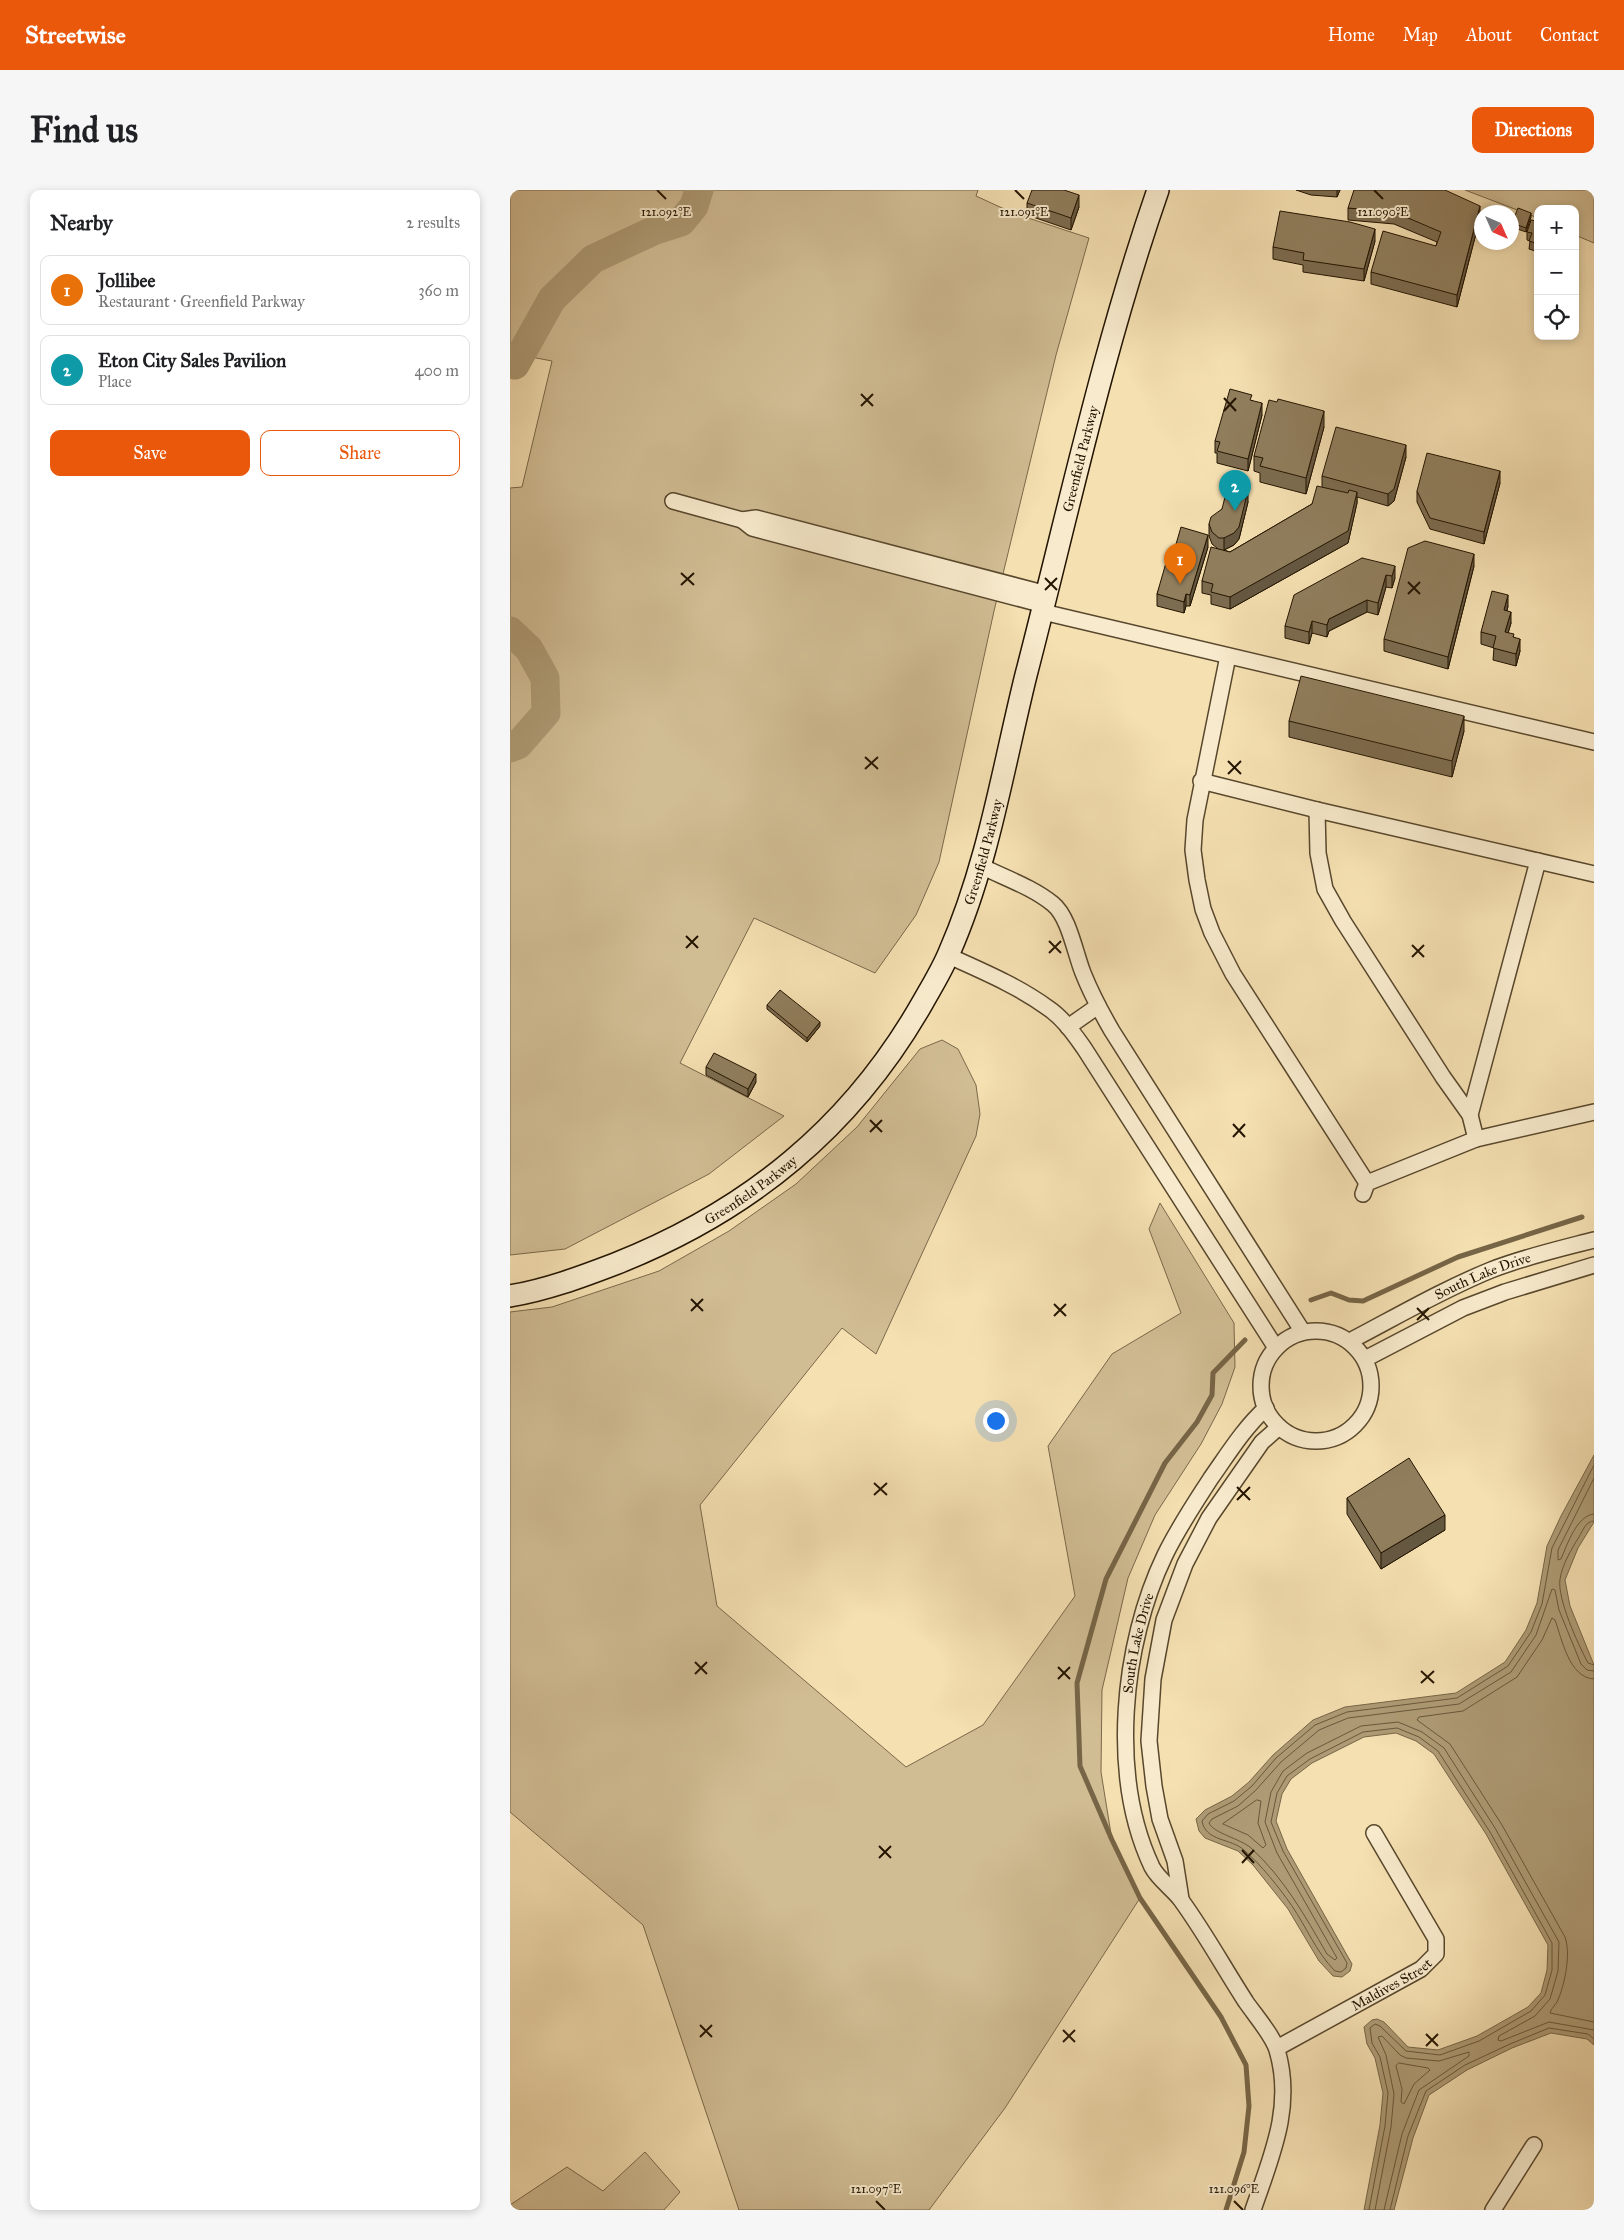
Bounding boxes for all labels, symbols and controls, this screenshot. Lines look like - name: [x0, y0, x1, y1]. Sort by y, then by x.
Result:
- text: Streetwise: [25, 20, 126, 50]
- text: Home: [1328, 24, 1375, 46]
- text: Map: [1403, 24, 1438, 46]
- text: About: [1466, 24, 1512, 46]
- text: Contact: [1540, 24, 1599, 46]
- button: Directions: [1472, 107, 1594, 153]
- text: Find us: [30, 109, 138, 152]
- text: 121.092°E: [641, 205, 691, 219]
- text: 121.091°E: [1000, 205, 1049, 219]
- text: 121.090°E: [1357, 205, 1409, 219]
- north arrow: [1474, 205, 1519, 250]
- map controls: [1534, 205, 1579, 340]
- button: +: [1534, 205, 1579, 250]
- text: Nearby: [50, 210, 113, 236]
- text: 2 results: [406, 213, 460, 232]
- button: −: [1534, 250, 1579, 295]
- text: Jollibee: [98, 269, 155, 292]
- text: 1: [64, 281, 70, 300]
- text: 360 m: [418, 281, 459, 300]
- text: Restaurant · Greenfield Parkway: [98, 292, 305, 311]
- button: locate: [1534, 295, 1579, 340]
- text: Eton City Sales Pavilion: [98, 349, 286, 372]
- text: 2: [63, 361, 71, 380]
- text: 400 m: [415, 361, 459, 380]
- text: Place: [98, 372, 132, 391]
- street label: Greenfield Parkway: [1059, 403, 1102, 514]
- button: Save: [50, 430, 250, 476]
- button: Share: [260, 430, 460, 476]
- pin: 2: [1219, 470, 1251, 511]
- pin: 1: [1164, 543, 1196, 584]
- street label: Greenfield Parkway: [960, 797, 1006, 907]
- street label: Greenfield Parkway: [701, 1151, 801, 1228]
- street label: South Lake Drive: [1432, 1249, 1533, 1303]
- your location: [983, 1408, 1009, 1434]
- street label: South Lake Drive: [1119, 1590, 1157, 1694]
- street label: Maldives Street: [1348, 1955, 1435, 2014]
- text: 121.097°E: [851, 2182, 902, 2196]
- text: 121.096°E: [1209, 2182, 1260, 2196]

